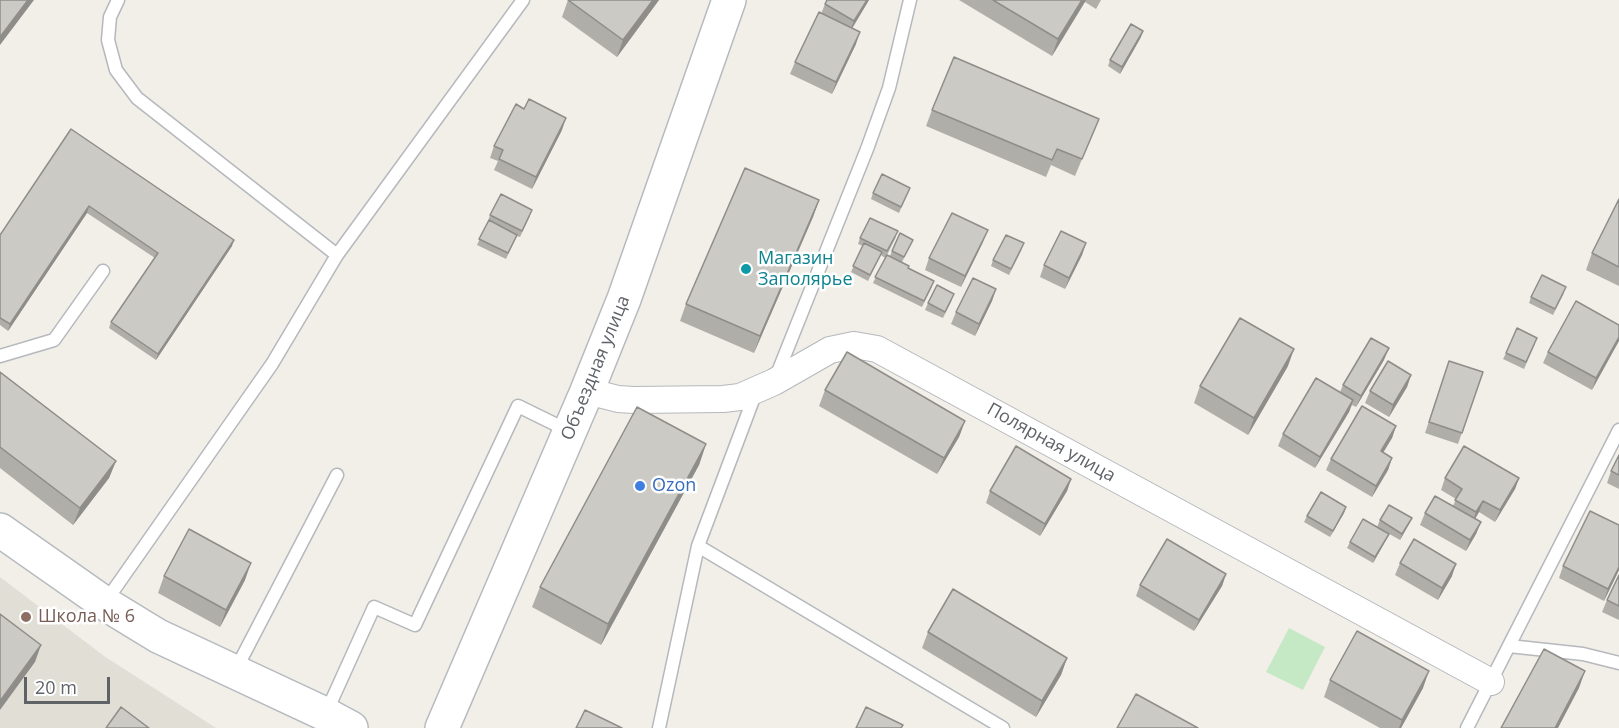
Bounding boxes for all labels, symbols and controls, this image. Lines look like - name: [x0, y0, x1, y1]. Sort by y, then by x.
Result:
- place label: Магазин Заполярье: [758, 248, 852, 290]
- marker: Магазин Заполярье: [739, 262, 753, 276]
- street label: Объездная улица: [557, 292, 635, 444]
- street label: Полярная улица: [983, 399, 1119, 487]
- place label: Ozon: [652, 475, 696, 497]
- marker: Ozon: [633, 479, 647, 493]
- place label: Школа № 6: [38, 606, 135, 628]
- marker: Школа № 6: [19, 610, 33, 624]
- scale bar: [27, 665, 112, 703]
- text: 20 m: [35, 675, 77, 699]

